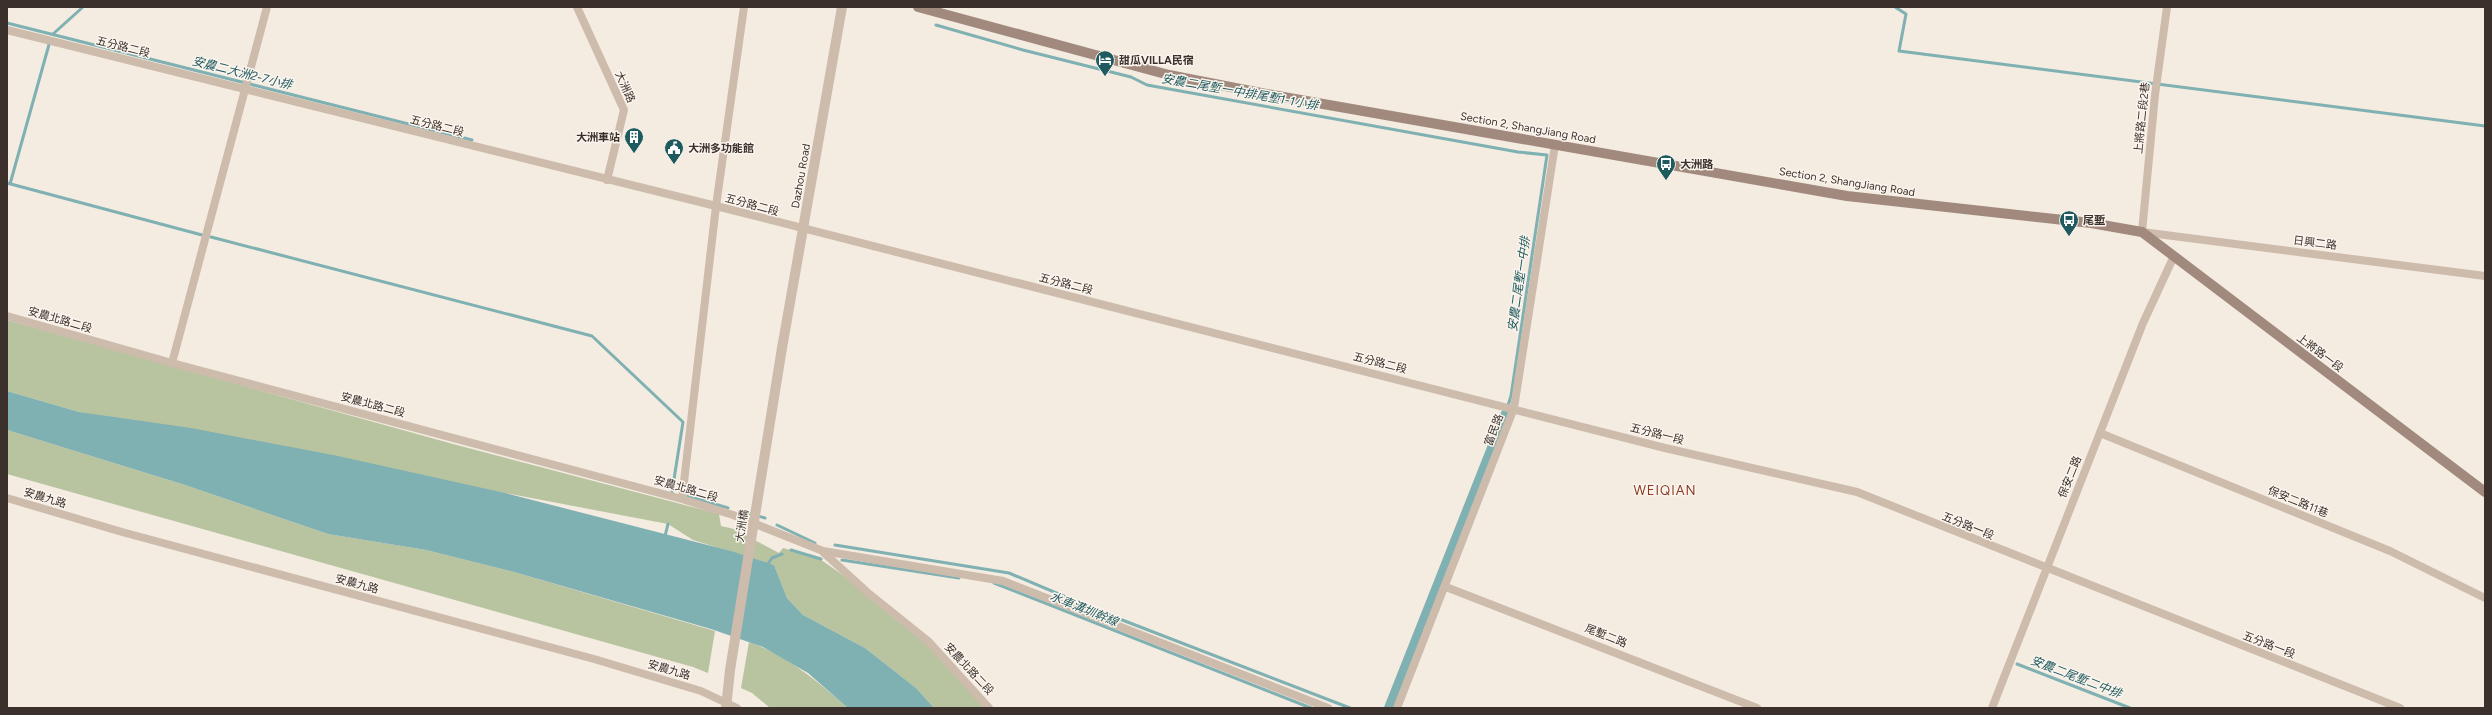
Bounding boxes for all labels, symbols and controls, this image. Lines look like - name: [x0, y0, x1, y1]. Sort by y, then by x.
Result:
- street label: 五分路二段: [95, 34, 151, 60]
- hotel icon: 甜瓜VILLA民宿: [1094, 49, 1116, 77]
- water label: 安農二大洲2-7小排: [191, 54, 295, 93]
- place label: 甜瓜VILLA民宿: [1119, 54, 1194, 67]
- street label: 大洲路: [612, 69, 638, 105]
- water label: 安農二尾塹一中排尾塹1-1小排: [1161, 71, 1321, 113]
- street label: 上將路二段2巷: [2132, 81, 2152, 155]
- street label: Section 2, ShangJiang Road: [1459, 110, 1597, 146]
- street label: 五分路二段: [409, 113, 465, 139]
- building icon: 大洲車站: [623, 126, 645, 154]
- place label: 大洲車站: [576, 131, 620, 144]
- public building icon: 大洲多功能館: [663, 137, 685, 165]
- place label: 大洲多功能館: [688, 142, 754, 155]
- street label: Dazhou Road: [789, 143, 813, 209]
- bus stop icon: 大洲路: [1655, 153, 1677, 181]
- place label: 大洲路: [1680, 158, 1714, 171]
- street label: Section 2, ShangJiang Road: [1778, 165, 1916, 199]
- street label: 五分路二段: [724, 192, 780, 218]
- bus stop icon: 尾塹: [2058, 209, 2080, 237]
- place label: 尾塹: [2083, 214, 2105, 227]
- water label: 安農二尾塹一中排: [1505, 234, 1533, 333]
- street label: 日興二路: [2292, 234, 2338, 252]
- street label: 五分路二段: [1038, 271, 1094, 297]
- street label: 安農北路二段: [26, 305, 94, 335]
- street label: 上將路一段: [2294, 331, 2346, 375]
- street label: 五分路二段: [1352, 350, 1408, 376]
- street label: 安農北路二段: [339, 390, 407, 420]
- street label: 富民路: [1482, 412, 1506, 448]
- street label: 五分路一段: [1629, 421, 1685, 447]
- street label: 保安二路: [2056, 454, 2084, 500]
- street label: 安農北路二段: [652, 474, 720, 504]
- district label: WEIQIAN: [1633, 483, 1697, 498]
- street label: 保安二路11巷: [2266, 484, 2330, 520]
- street label: 安農九路: [22, 485, 68, 511]
- street label: 大洲橋: [733, 509, 751, 543]
- street label: 五分路一段: [1940, 510, 1996, 542]
- street label: 安農九路: [334, 572, 380, 596]
- water label: 水車溝圳幹線: [1048, 589, 1122, 630]
- street label: 尾塹二路: [1583, 622, 1629, 650]
- street label: 五分路一段: [2241, 629, 2297, 661]
- street label: 安農北路二段: [942, 640, 996, 698]
- water label: 安農二尾塹二中排: [2029, 653, 2125, 701]
- street label: 安農九路: [646, 658, 692, 682]

